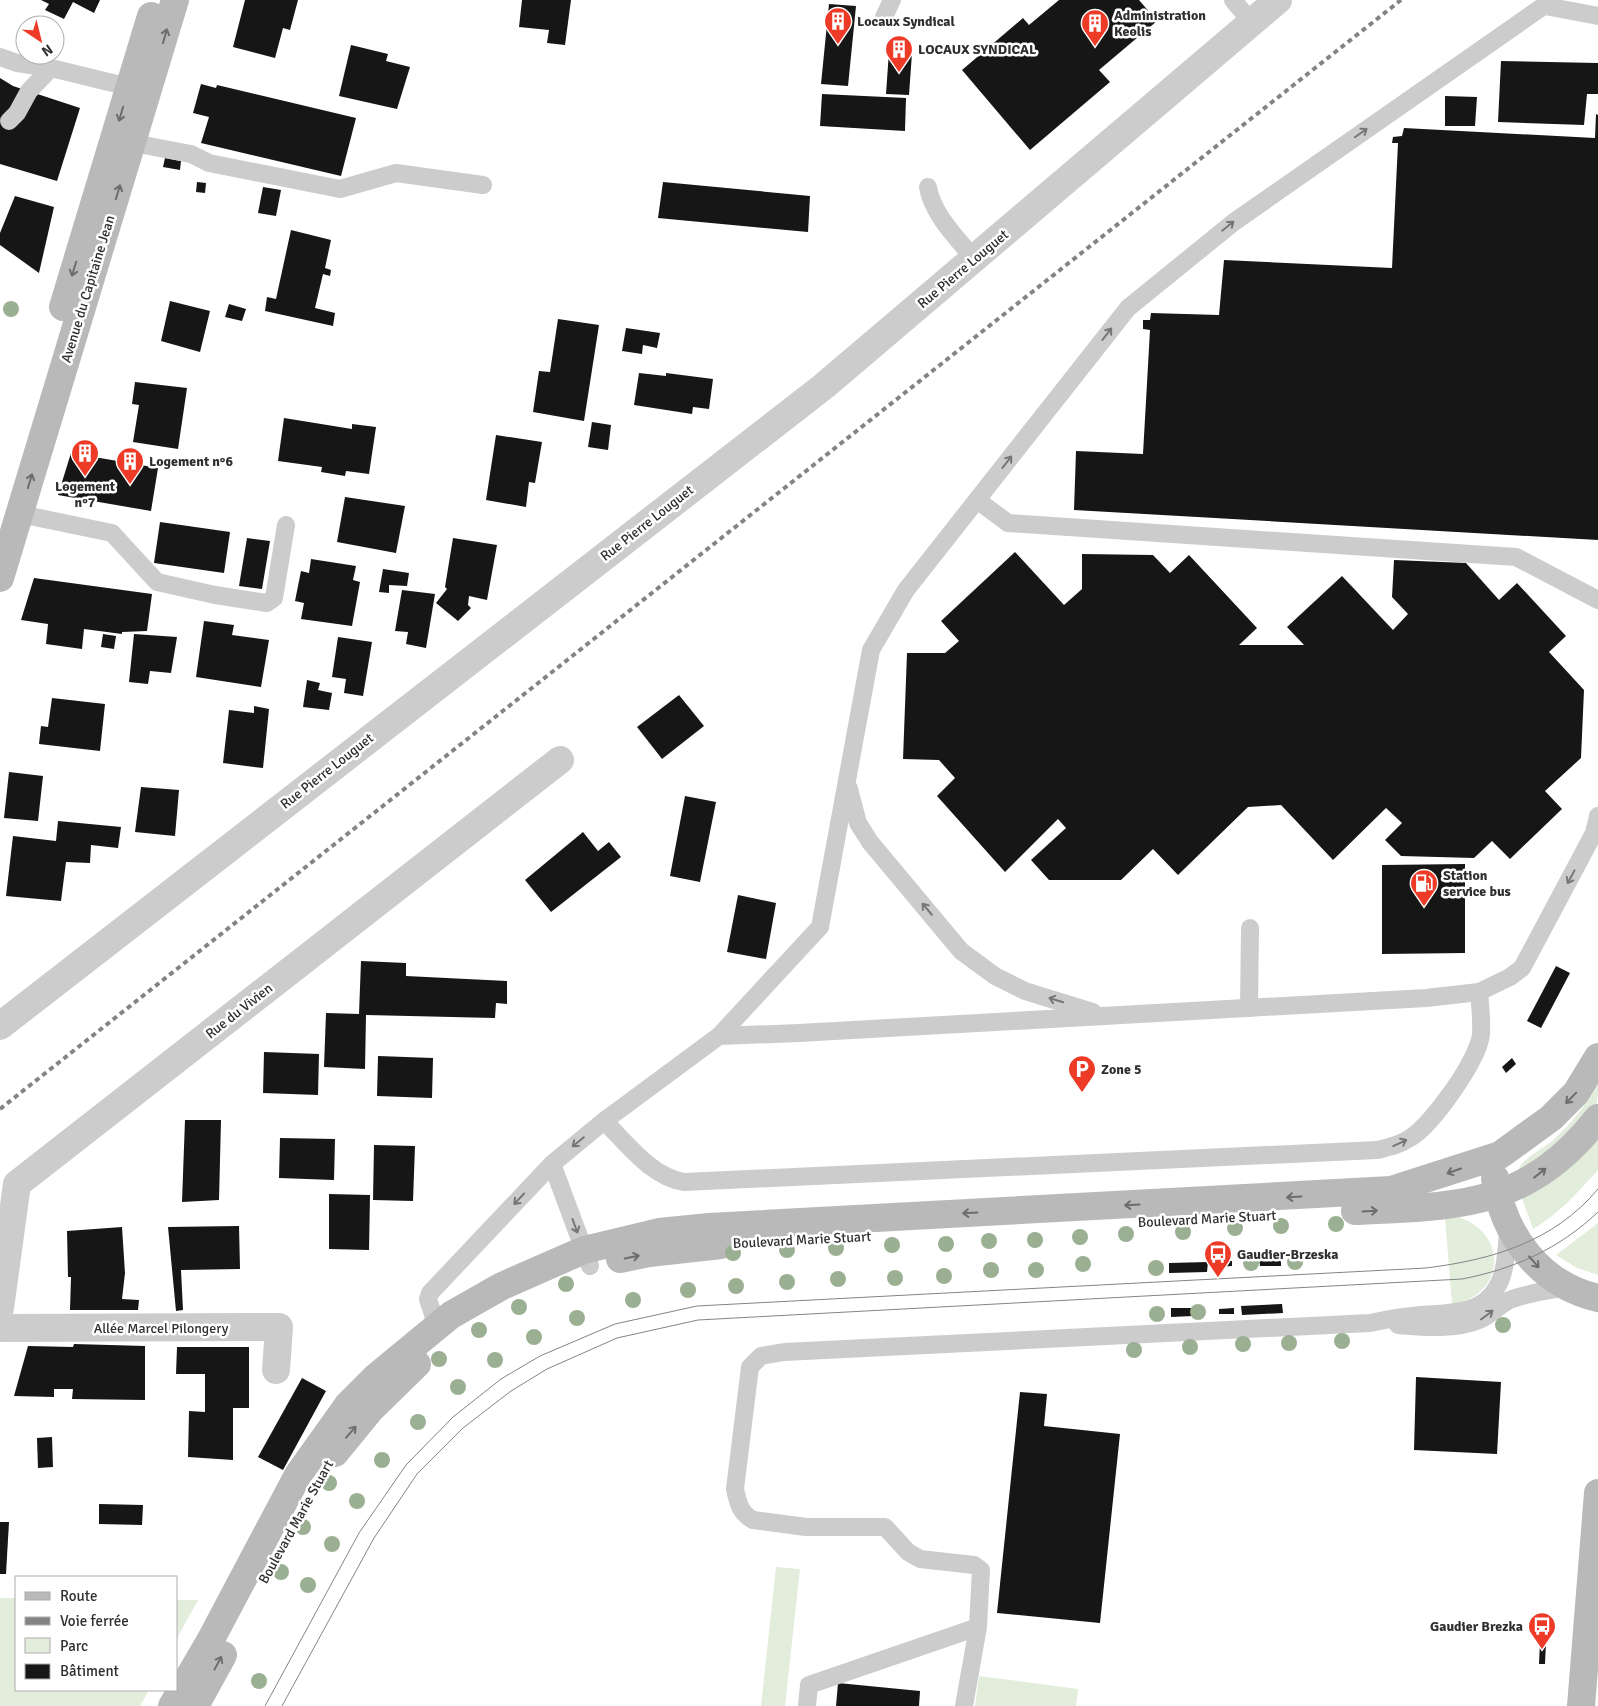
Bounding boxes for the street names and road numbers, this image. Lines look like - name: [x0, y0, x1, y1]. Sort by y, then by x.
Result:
- street label: Avenue du Capitaine Jean: [57, 213, 119, 365]
- street label: Rue Pierre Louguet: [914, 226, 1012, 312]
- street label: Rue Pierre Louguet: [597, 481, 697, 565]
- street label: Rue Pierre Louguet: [277, 729, 377, 813]
- street label: Rue du Vivien: [202, 980, 276, 1042]
- street label: Boulevard Marie Stuart: [1137, 1207, 1277, 1231]
- street label: Boulevard Marie Stuart: [732, 1228, 872, 1252]
- street label: Allée Marcel Pilongery: [94, 1320, 229, 1337]
- street label: Boulevard Marie Stuart: [255, 1457, 337, 1587]

